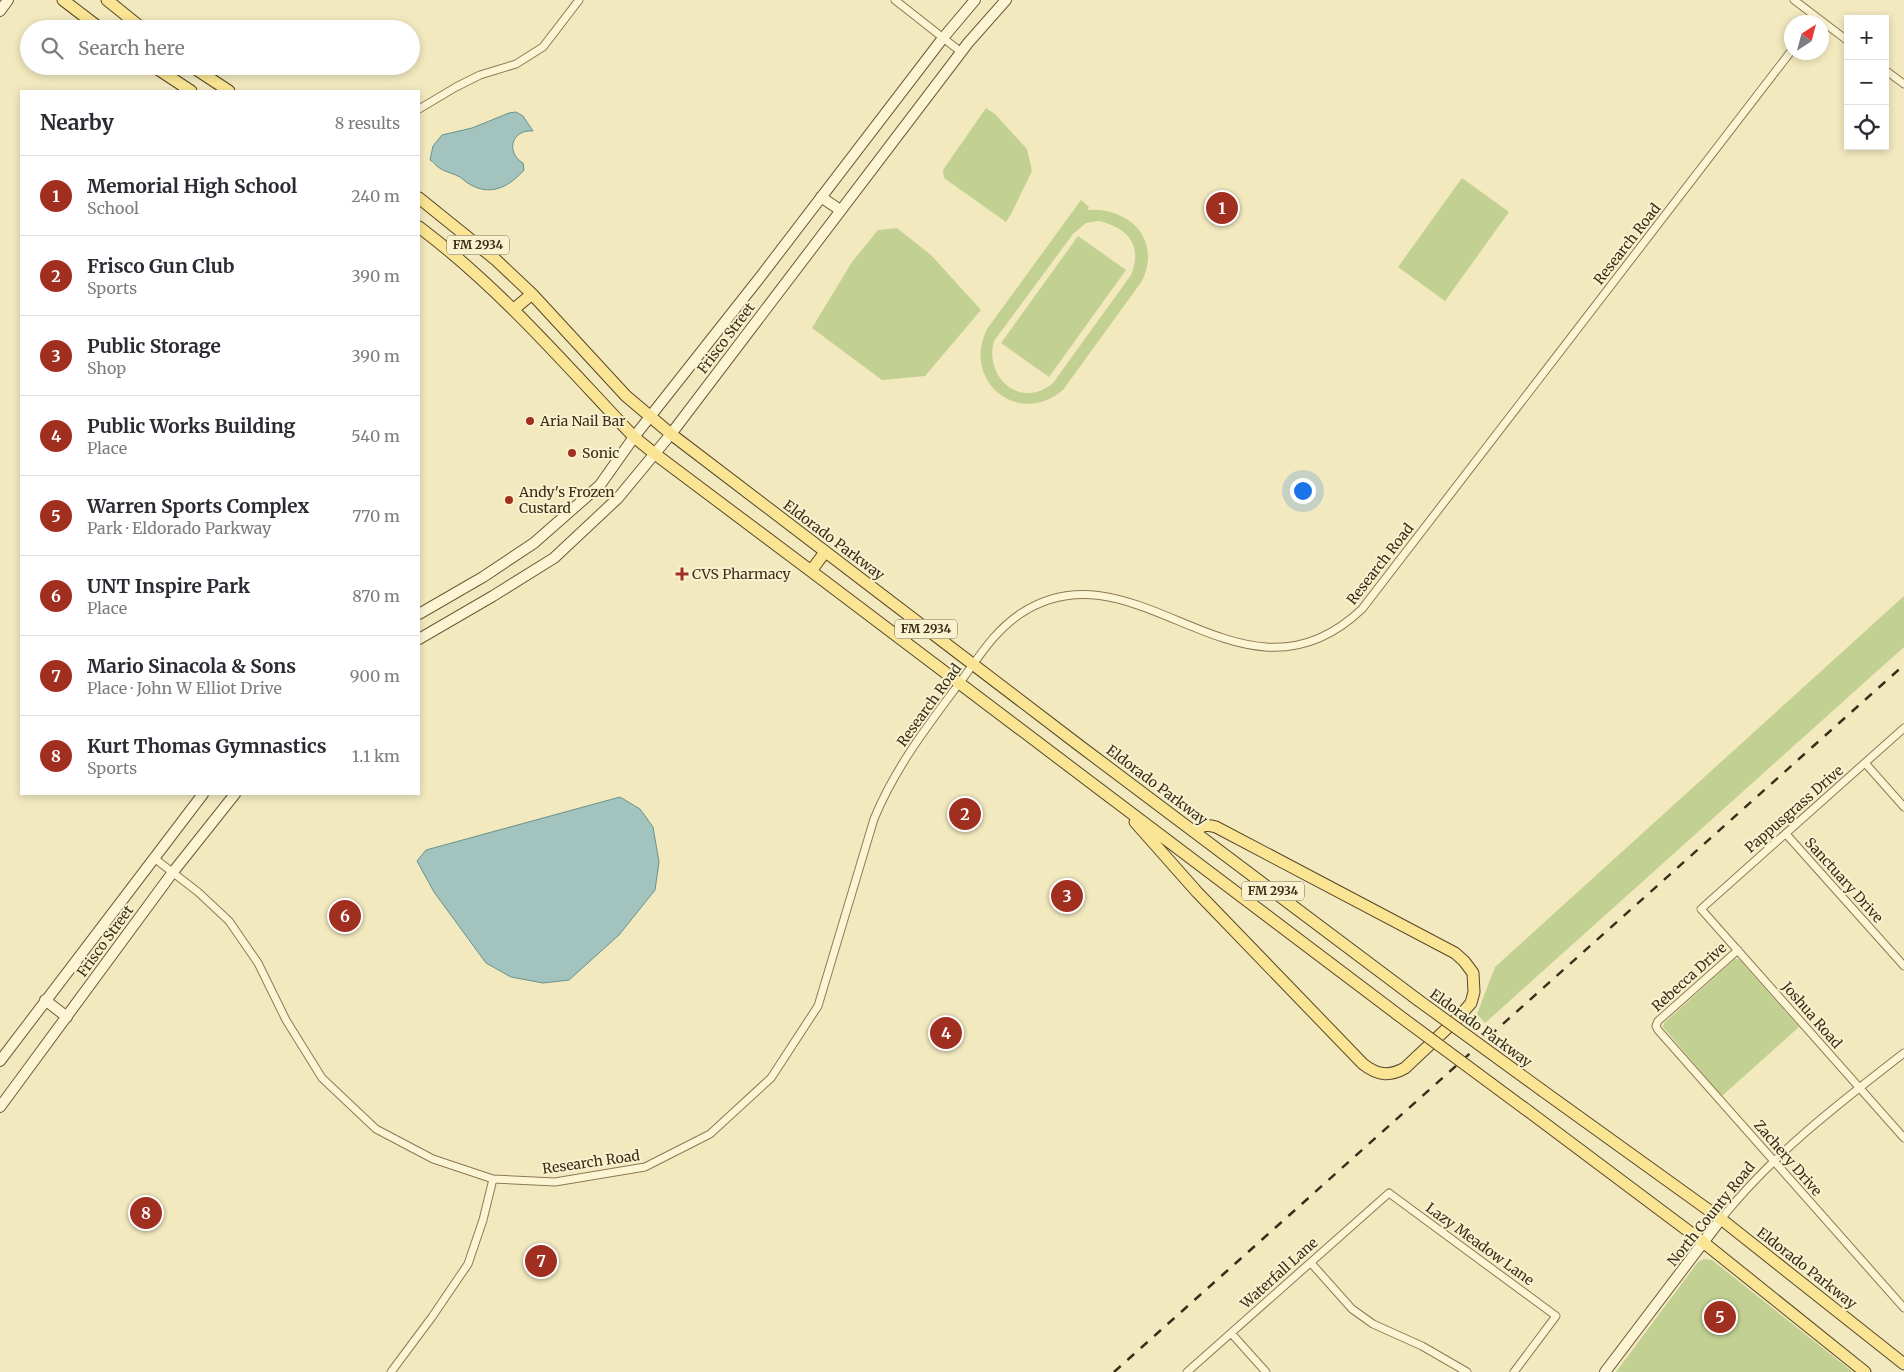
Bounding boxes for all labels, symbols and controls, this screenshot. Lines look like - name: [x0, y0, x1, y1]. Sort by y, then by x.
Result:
- north arrow: [1784, 15, 1829, 60]
- map controls: [1844, 15, 1889, 150]
- button: +: [1844, 15, 1889, 60]
- search box: [20, 20, 420, 75]
- icon: search: [38, 34, 66, 62]
- text: Search here: [78, 36, 185, 60]
- button: −: [1844, 60, 1889, 105]
- button: locate: [1844, 105, 1889, 150]
- text: Nearby: [40, 109, 114, 136]
- text: 8 results: [335, 113, 400, 133]
- text: Memorial High School: [87, 174, 297, 198]
- text: 1: [52, 186, 60, 206]
- text: 240 m: [351, 186, 400, 206]
- pin: 1: [1206, 189, 1238, 227]
- text: School: [87, 198, 139, 218]
- street label: Research Road: [1590, 199, 1665, 288]
- road number: FM 2934: [447, 236, 509, 254]
- text: Frisco Gun Club: [87, 254, 234, 278]
- text: 2: [51, 266, 61, 286]
- text: 390 m: [352, 266, 400, 286]
- text: Sports: [87, 278, 137, 298]
- street label: Frisco Street: [693, 298, 759, 377]
- text: Public Storage: [87, 334, 221, 358]
- text: 3: [51, 346, 61, 366]
- text: 390 m: [352, 346, 400, 366]
- text: Shop: [87, 358, 126, 378]
- place label: Aria Nail Bar: [539, 412, 626, 430]
- text: Public Works Building: [87, 414, 295, 438]
- marker: Aria Nail Bar: [524, 415, 536, 427]
- text: 4: [51, 426, 61, 446]
- text: 540 m: [351, 426, 400, 446]
- text: Place: [87, 438, 127, 458]
- place label: Sonic: [582, 444, 619, 462]
- marker: Sonic: [566, 447, 578, 459]
- your location: [1290, 478, 1316, 504]
- place label: Andy's Frozen Custard: [518, 483, 615, 517]
- text: Warren Sports Complex: [87, 494, 309, 518]
- marker: Andy's Frozen Custard: [503, 494, 515, 506]
- street label: Eldorado Parkway: [780, 496, 889, 584]
- text: 5: [51, 506, 61, 526]
- text: 770 m: [352, 506, 400, 526]
- text: Park · Eldorado Parkway: [87, 518, 271, 538]
- street label: Research Road: [1343, 519, 1418, 608]
- place label: CVS Pharmacy: [692, 565, 792, 583]
- marker: CVS Pharmacy: [676, 568, 688, 580]
- text: UNT Inspire Park: [87, 574, 250, 598]
- text: 6: [51, 586, 61, 606]
- text: 870 m: [352, 586, 400, 606]
- text: Place: [87, 598, 127, 618]
- road number: FM 2934: [895, 620, 957, 638]
- text: Mario Sinacola & Sons: [87, 654, 296, 678]
- street label: Research Road: [893, 660, 965, 750]
- text: 7: [51, 666, 61, 686]
- text: 900 m: [350, 666, 400, 686]
- text: Place · John W Elliot Drive: [87, 678, 282, 698]
- text: Kurt Thomas Gymnastics: [87, 734, 327, 758]
- street label: Eldorado Parkway: [1103, 741, 1212, 829]
- text: 8: [51, 746, 61, 766]
- text: 1.1 km: [352, 746, 400, 766]
- text: Sports: [87, 758, 137, 778]
- street label: Pappusgrass Drive: [1741, 761, 1847, 857]
- pin: 2: [949, 795, 981, 833]
- street label: Sanctuary Drive: [1801, 834, 1887, 926]
- pin: 3: [1051, 877, 1083, 915]
- road number: FM 2934: [1242, 881, 1304, 900]
- pin: 6: [329, 897, 361, 935]
- street label: Frisco Street: [73, 901, 137, 980]
- street label: Rebecca Drive: [1648, 939, 1730, 1015]
- street label: Joshua Road: [1778, 977, 1846, 1052]
- street label: Eldorado Parkway: [1426, 985, 1536, 1072]
- pin: 4: [930, 1014, 962, 1052]
- street label: Zachery Drive: [1750, 1116, 1826, 1200]
- street label: Research Road: [541, 1146, 641, 1178]
- street label: North County Road: [1663, 1158, 1759, 1270]
- pin: 8: [130, 1194, 162, 1232]
- street label: Lazy Meadow Lane: [1422, 1199, 1538, 1289]
- street label: Eldorado Parkway: [1753, 1223, 1861, 1313]
- street label: Waterfall Lane: [1236, 1234, 1321, 1313]
- pin: 7: [525, 1242, 557, 1280]
- pin: 5: [1704, 1298, 1736, 1336]

